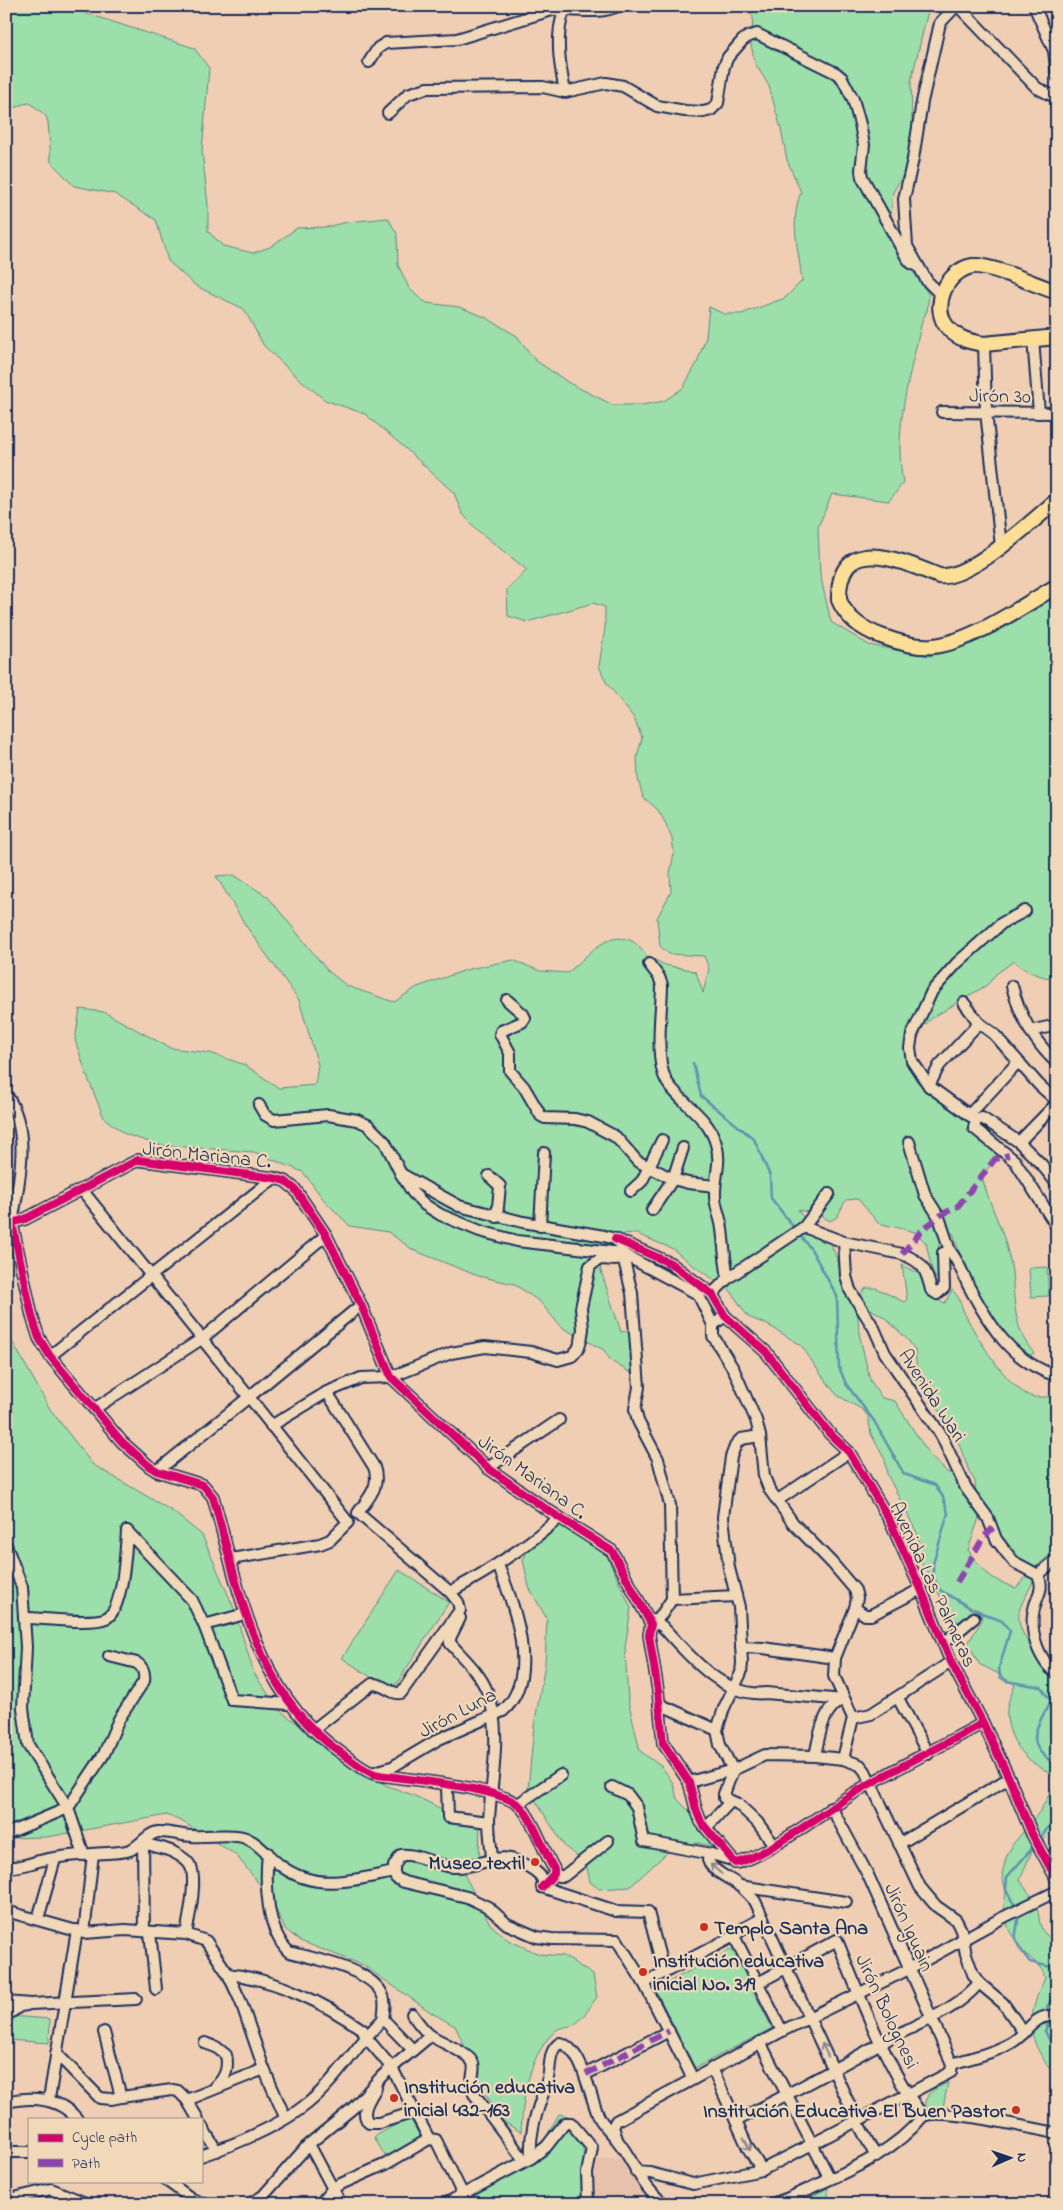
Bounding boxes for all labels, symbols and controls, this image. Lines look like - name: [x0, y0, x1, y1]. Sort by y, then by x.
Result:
- street label: Jirón 30: [969, 382, 1031, 413]
- street label: Jirón Mariana C.: [141, 1135, 272, 1178]
- street label: Avenida Wari: [890, 1344, 972, 1449]
- street label: Jirón Mariana C.: [471, 1428, 592, 1528]
- street label: Avenida Las Palmeras: [881, 1498, 983, 1673]
- street label: Jirón Luna: [414, 1682, 502, 1747]
- place label: Museo textil: [429, 1850, 525, 1879]
- marker: Museo textil: [529, 1856, 541, 1868]
- one-way arrow: [710, 1864, 723, 1875]
- street label: Jirón Iguain: [874, 1879, 940, 1977]
- place label: Templo Santa Ana: [714, 1915, 868, 1944]
- marker: Templo Santa Ana: [698, 1921, 710, 1933]
- place label: Institución educativa inicial No. 319: [653, 1948, 824, 2000]
- street label: Jirón Bolognesi: [846, 1950, 925, 2075]
- marker: Institución educativa inicial No. 319: [637, 1966, 649, 1978]
- one-way arrow: [819, 2042, 829, 2057]
- place label: Institución educativa inicial 432-163: [404, 2074, 575, 2126]
- marker: Institución educativa inicial 432-163: [388, 2092, 400, 2104]
- place label: Institución Educativa El Buen Pastor: [703, 2098, 1007, 2127]
- marker: Institución Educativa El Buen Pastor: [1010, 2104, 1022, 2116]
- legend: [28, 2118, 202, 2182]
- text: Cycle path: [72, 2127, 137, 2150]
- north arrow: [986, 2132, 1036, 2182]
- one-way arrow: [742, 2137, 752, 2152]
- text: Path: [72, 2153, 100, 2175]
- text: N: [1011, 2153, 1032, 2163]

